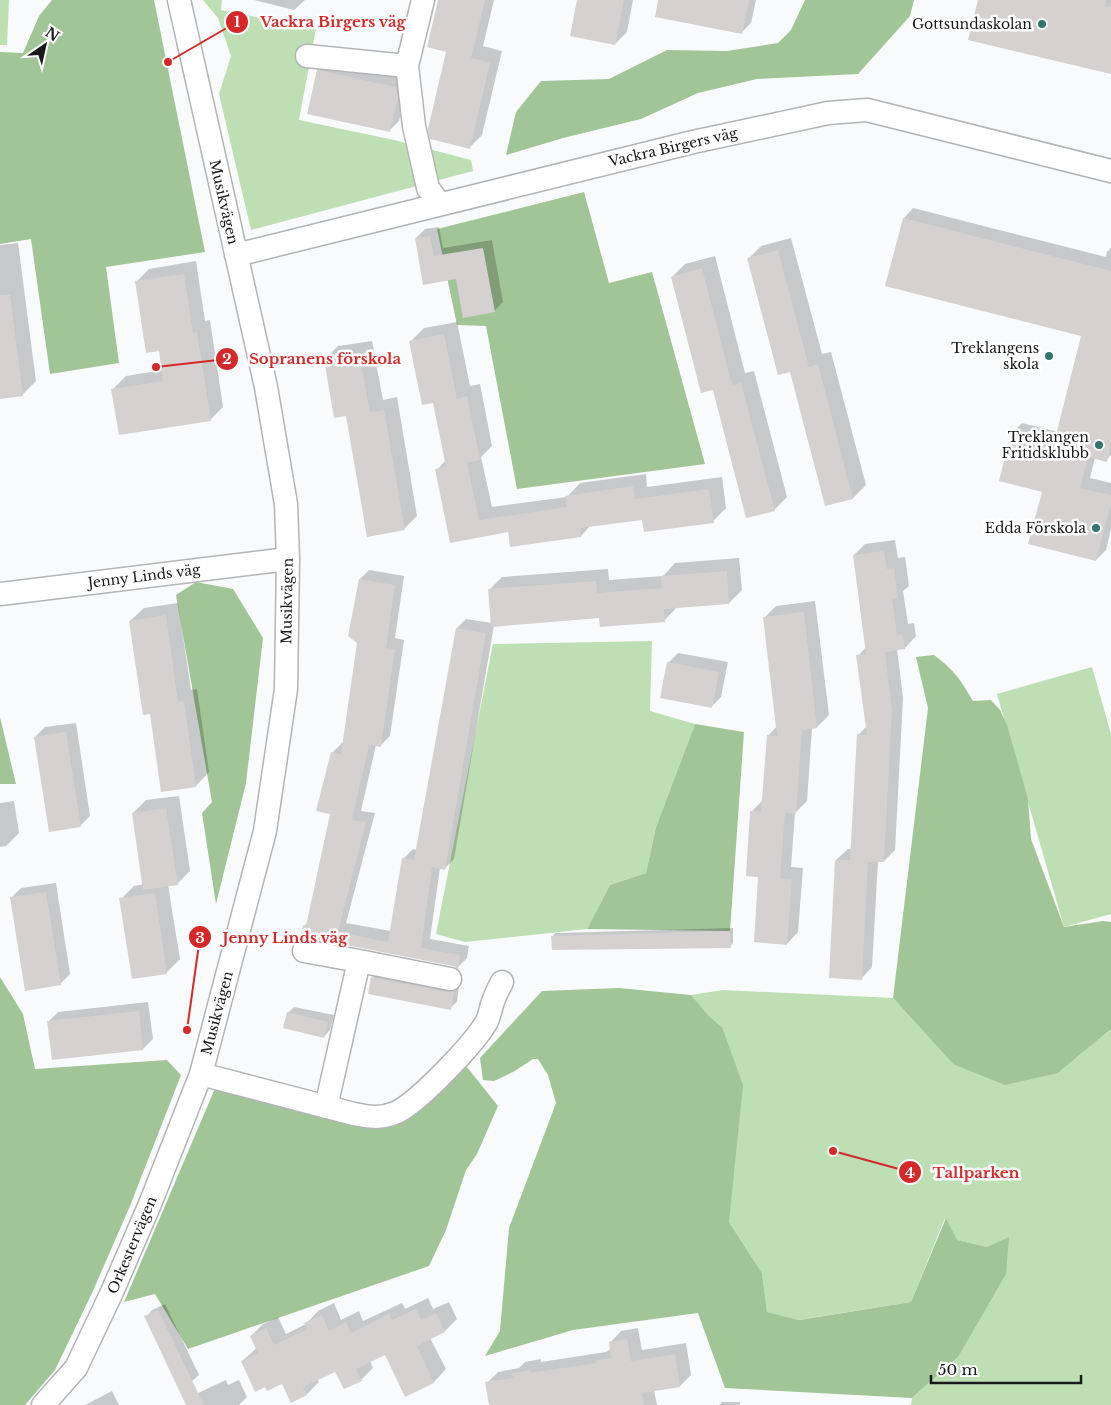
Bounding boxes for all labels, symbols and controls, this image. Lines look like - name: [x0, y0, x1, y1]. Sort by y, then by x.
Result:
- callout: Vackra Birgers väg: [225, 7, 416, 37]
- text: 1: [234, 12, 241, 31]
- text: Vackra Birgers väg: [259, 12, 407, 31]
- place label: Gottsundaskolan: [912, 15, 1032, 33]
- marker: Gottsundaskolan: [1036, 18, 1048, 30]
- north arrow: [20, 20, 70, 70]
- text: N: [42, 23, 63, 45]
- street label: Vackra Birgers väg: [606, 123, 740, 171]
- street label: Musikvägen: [206, 158, 243, 246]
- place label: Treklangens skola: [951, 339, 1039, 373]
- callout: Sopranens förskola: [214, 344, 411, 374]
- text: 2: [222, 349, 232, 368]
- text: Sopranens förskola: [249, 349, 401, 368]
- marker: Treklangens skola: [1043, 350, 1055, 362]
- place label: Treklangen Fritidsklubb: [1002, 428, 1089, 462]
- marker: Treklangen Fritidsklubb: [1093, 439, 1105, 451]
- place label: Edda Förskola: [985, 519, 1086, 537]
- marker: Edda Förskola: [1090, 522, 1102, 534]
- street label: Musikvägen: [277, 557, 297, 644]
- street label: Jenny Linds väg: [85, 560, 202, 592]
- callout: Jenny Linds väg: [187, 922, 358, 952]
- text: 3: [195, 928, 205, 947]
- text: Jenny Linds väg: [220, 928, 348, 947]
- street label: Musikvägen: [197, 969, 237, 1057]
- callout: Tallparken: [898, 1157, 1030, 1187]
- text: 4: [905, 1163, 915, 1182]
- text: Tallparken: [933, 1163, 1020, 1182]
- street label: Orkestervägen: [103, 1193, 161, 1297]
- scale bar: [931, 1352, 1081, 1384]
- text: 50 m: [938, 1360, 978, 1379]

